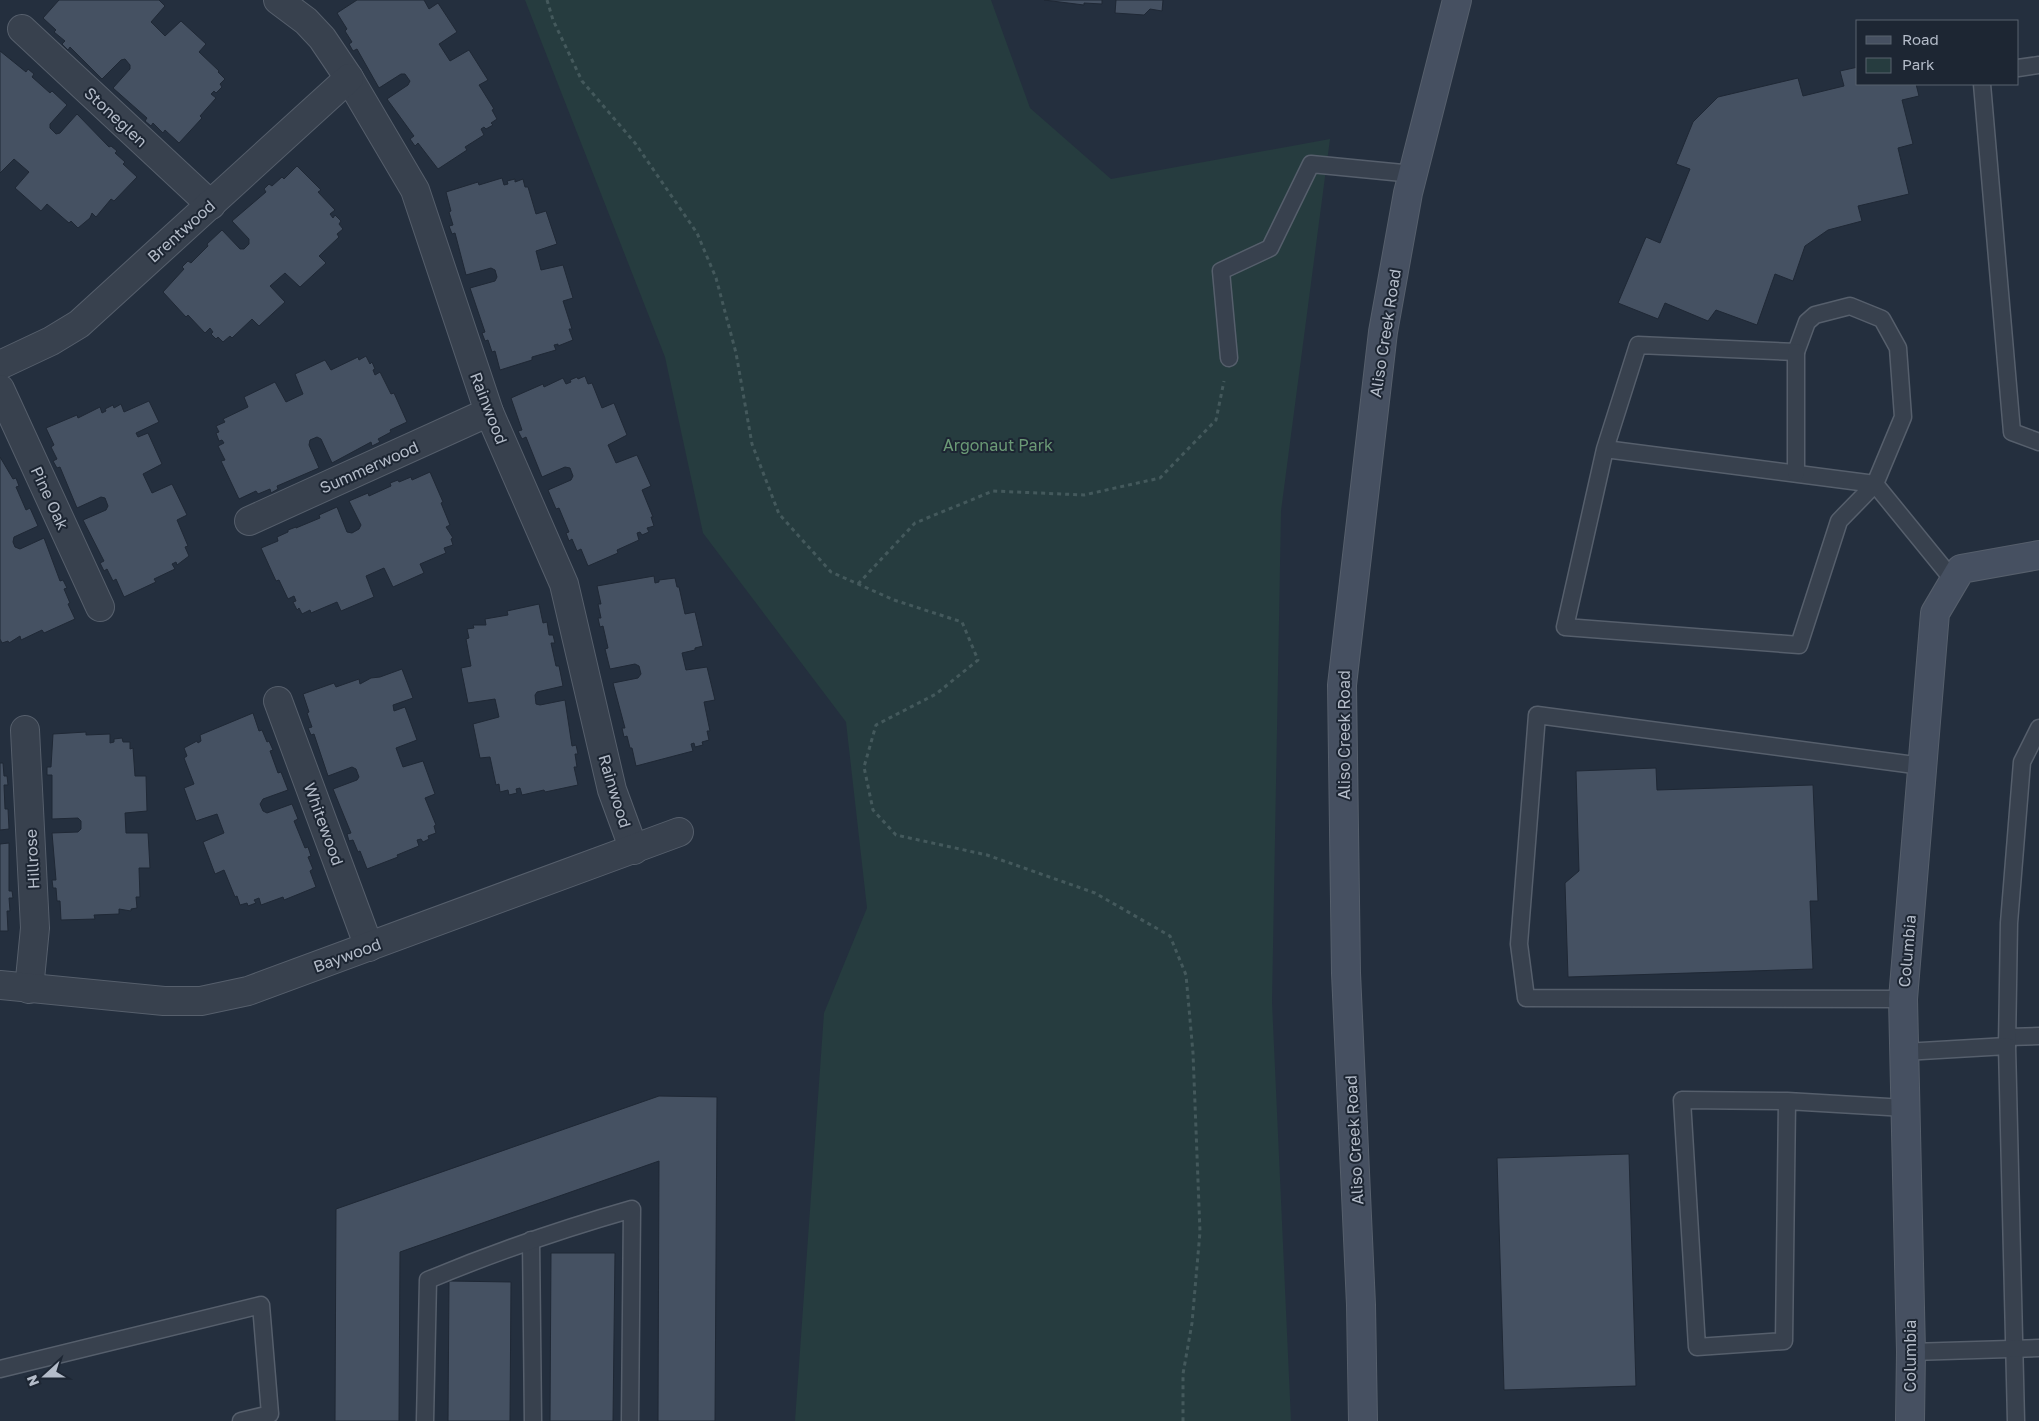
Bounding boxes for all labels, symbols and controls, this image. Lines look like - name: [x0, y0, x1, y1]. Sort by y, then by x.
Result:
- legend: [1856, 20, 2019, 85]
- text: Road: [1902, 30, 1939, 48]
- text: Park: [1902, 55, 1935, 73]
- street label: Stoneglen: [80, 83, 152, 151]
- street label: Brentwood: [143, 195, 219, 267]
- street label: Aliso Creek Road: [1365, 267, 1405, 399]
- street label: Rainwood: [466, 369, 512, 447]
- park label: Argonaut Park: [943, 435, 1053, 455]
- street label: Summerwood: [317, 436, 421, 498]
- street label: Pine Oak: [27, 463, 73, 533]
- street label: Aliso Creek Road: [1334, 670, 1354, 800]
- street label: Rainwood: [594, 752, 636, 830]
- street label: Whitewood: [300, 780, 348, 868]
- street label: Hillrose: [20, 828, 44, 890]
- street label: Columbia: [1894, 914, 1920, 988]
- street label: Baywood: [310, 934, 384, 976]
- street label: Aliso Creek Road: [1341, 1075, 1367, 1205]
- street label: Columbia: [1900, 1320, 1920, 1392]
- north arrow: [20, 1351, 70, 1401]
- text: N: [23, 1373, 42, 1389]

